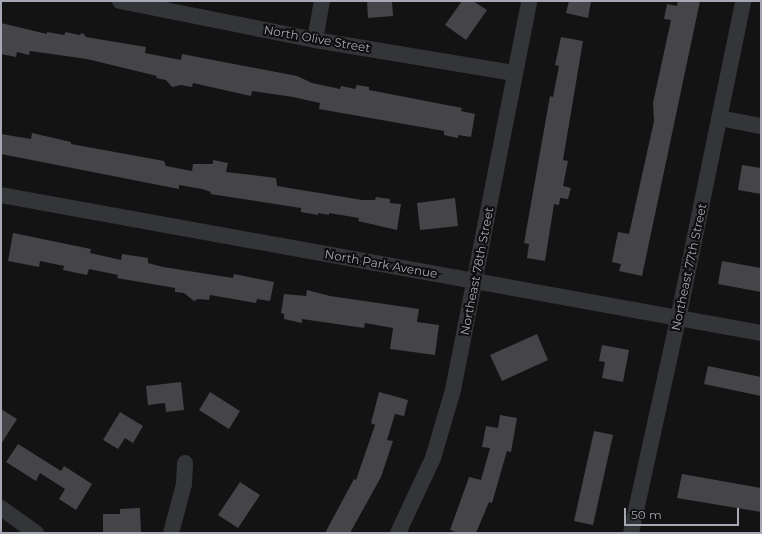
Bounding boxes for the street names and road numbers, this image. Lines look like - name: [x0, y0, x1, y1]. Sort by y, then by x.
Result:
- street label: North Olive Street: [263, 23, 371, 55]
- street label: Northeast 77th Street: [668, 202, 710, 332]
- street label: Northeast 78th Street: [458, 206, 496, 336]
- street label: North Park Avenue: [323, 247, 439, 281]

